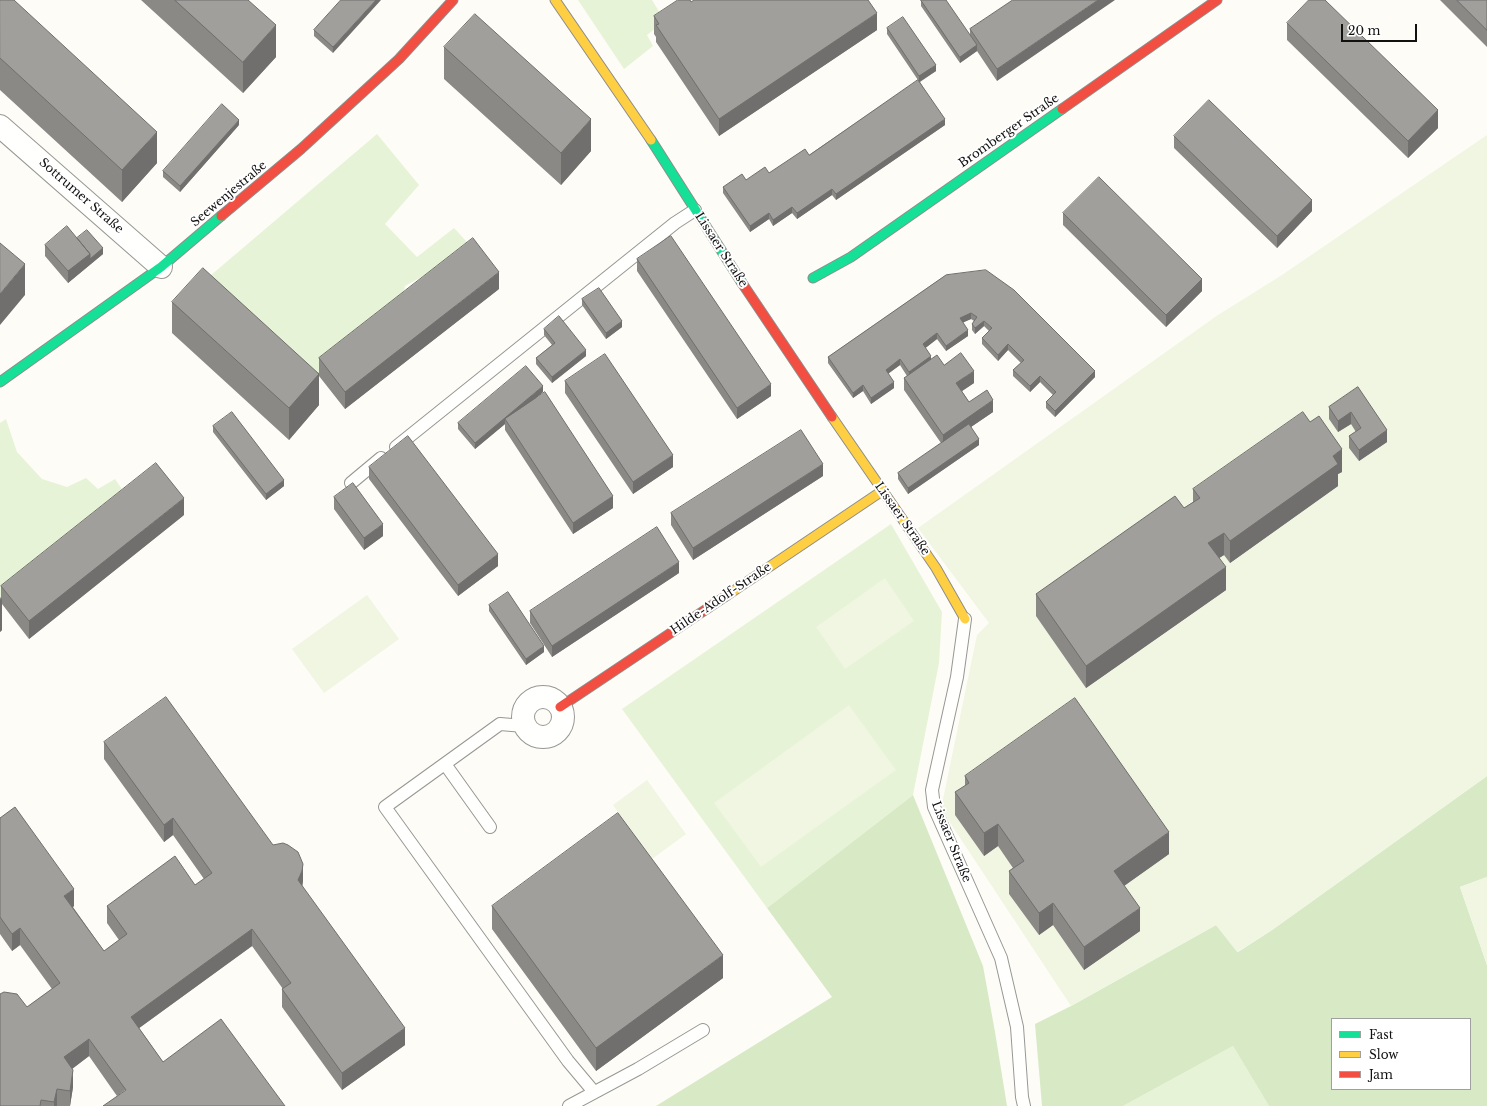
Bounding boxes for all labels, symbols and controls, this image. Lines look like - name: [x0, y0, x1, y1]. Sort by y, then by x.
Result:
- scale bar: [1343, 16, 1419, 42]
- text: 20 m: [1348, 23, 1380, 38]
- street label: Bromberger Straße: [956, 91, 1062, 171]
- street label: Sottrumer Straße: [36, 155, 126, 237]
- street label: Seewenjestraße: [188, 158, 270, 230]
- street label: Lissaer Straße: [692, 210, 750, 290]
- street label: Lissaer Straße: [871, 480, 933, 558]
- street label: Hilde-Adolf-Straße: [668, 560, 774, 638]
- street label: Lissaer Straße: [928, 799, 974, 885]
- legend: [1331, 1018, 1471, 1090]
- text: Fast: [1369, 1027, 1393, 1042]
- text: Slow: [1369, 1047, 1398, 1062]
- text: Jam: [1369, 1067, 1393, 1082]

